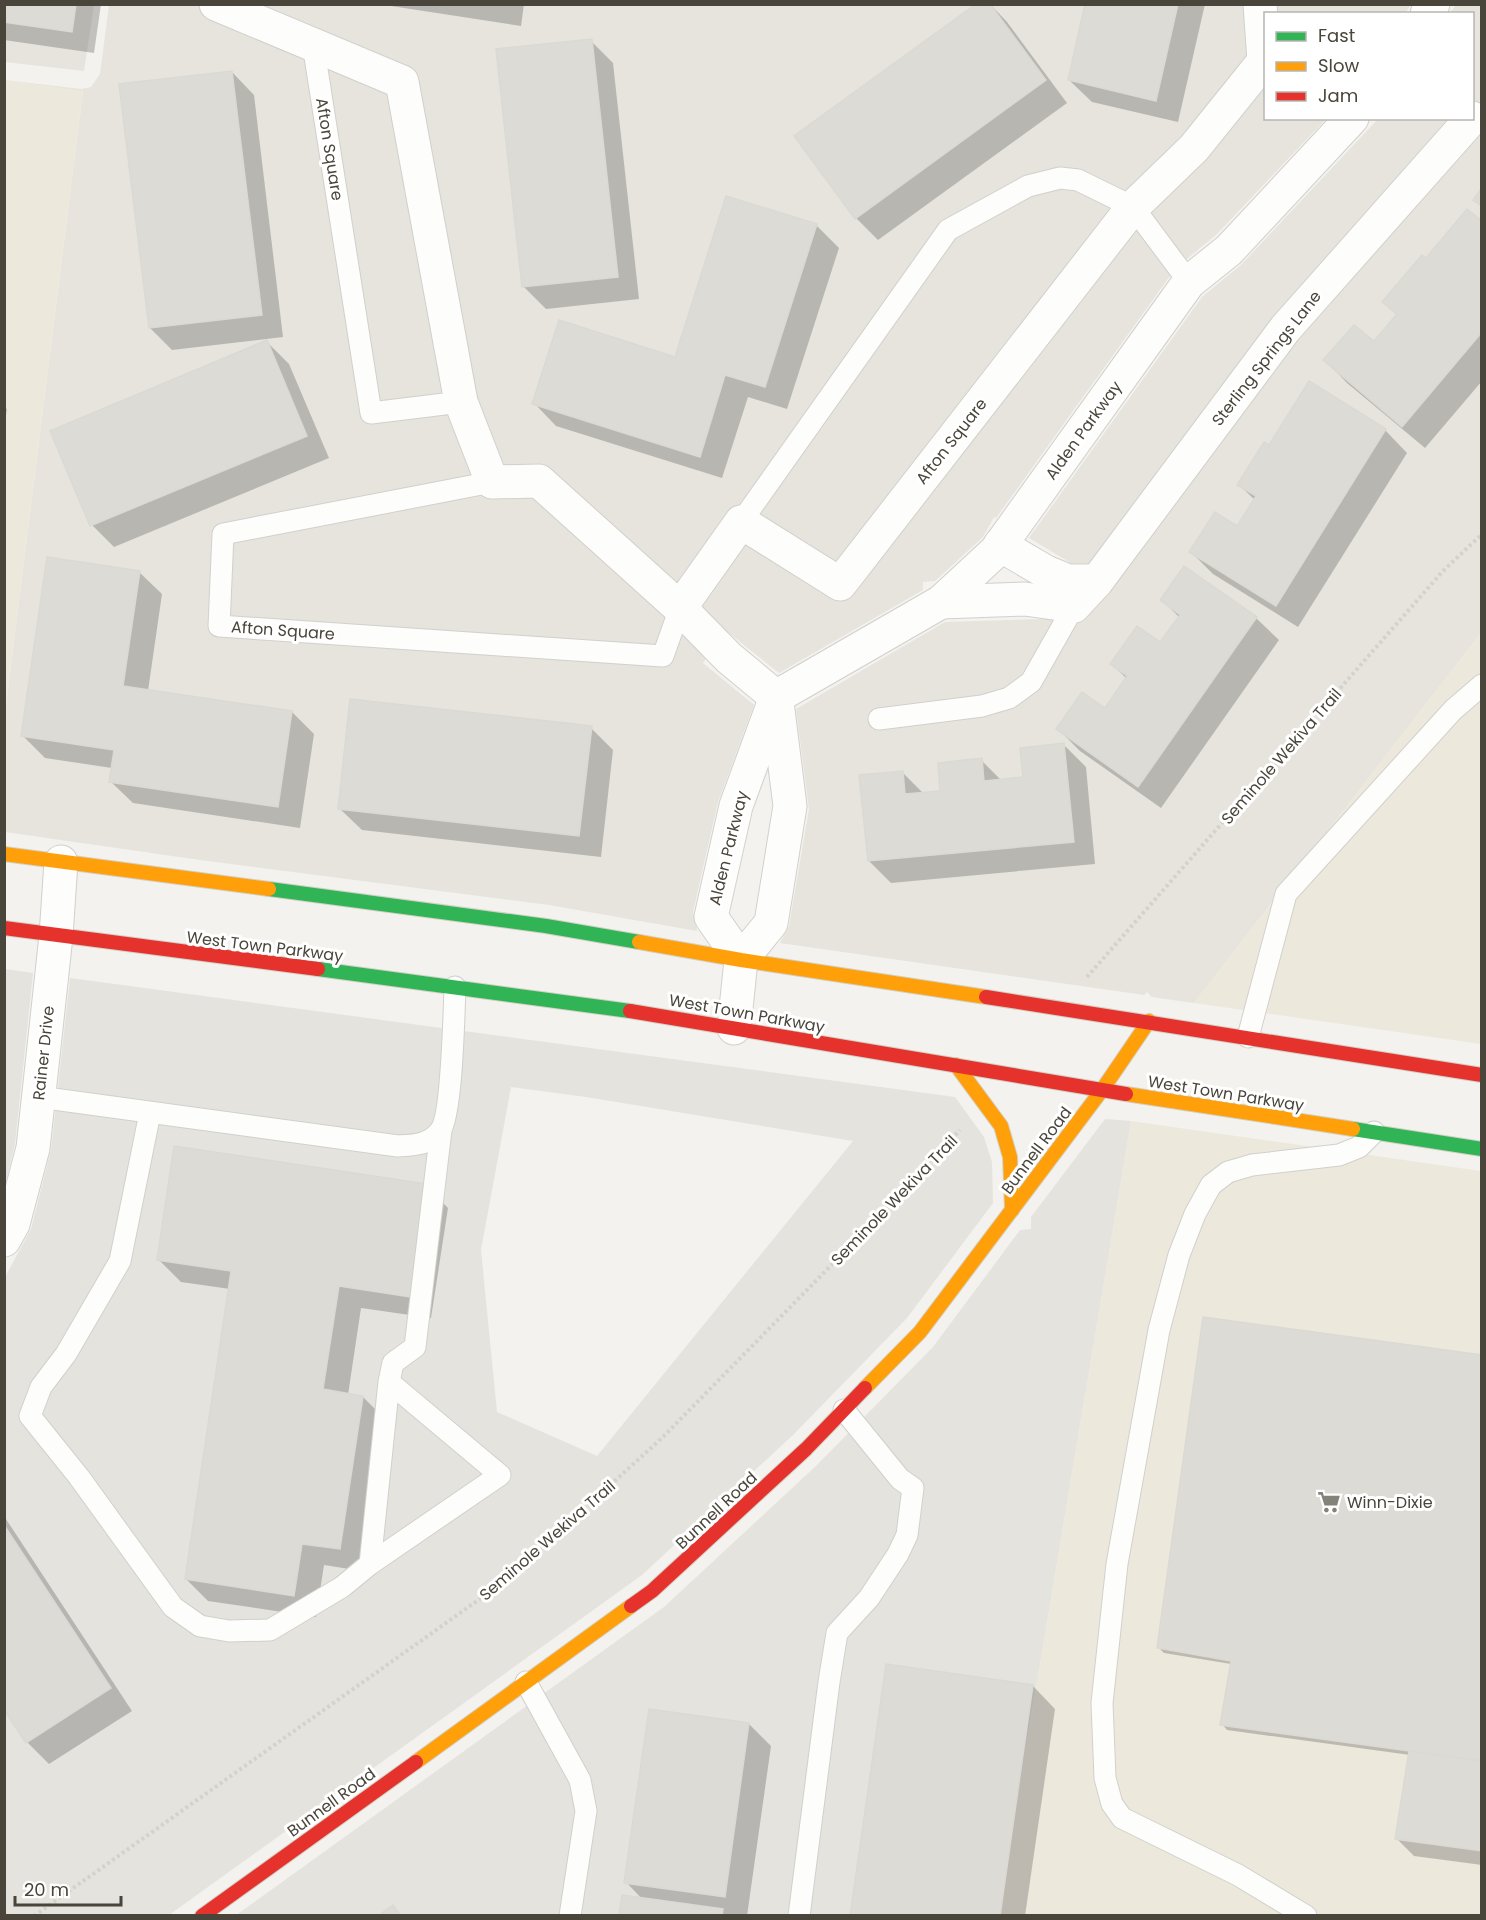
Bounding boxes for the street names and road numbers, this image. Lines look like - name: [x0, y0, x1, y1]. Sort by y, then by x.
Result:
- street label: Afton Square: [310, 96, 349, 202]
- street label: Sterling Springs Lane: [1206, 286, 1327, 431]
- street label: Alden Parkway: [1040, 376, 1127, 484]
- street label: Afton Square: [910, 393, 992, 489]
- street label: Afton Square: [230, 615, 336, 646]
- street label: Seminole Wekiva Trail: [1216, 683, 1347, 829]
- street label: Alden Parkway: [703, 788, 754, 908]
- street label: West Town Parkway: [185, 925, 345, 968]
- street label: West Town Parkway: [667, 988, 827, 1039]
- street label: Rainer Drive: [27, 1005, 60, 1101]
- street label: West Town Parkway: [1146, 1070, 1306, 1117]
- street label: Bunnell Road: [996, 1102, 1077, 1199]
- street label: Seminole Wekiva Trail: [826, 1130, 963, 1271]
- street label: Bunnell Road: [670, 1466, 762, 1554]
- street label: Seminole Wekiva Trail: [474, 1475, 620, 1606]
- street label: Bunnell Road: [282, 1762, 380, 1842]

